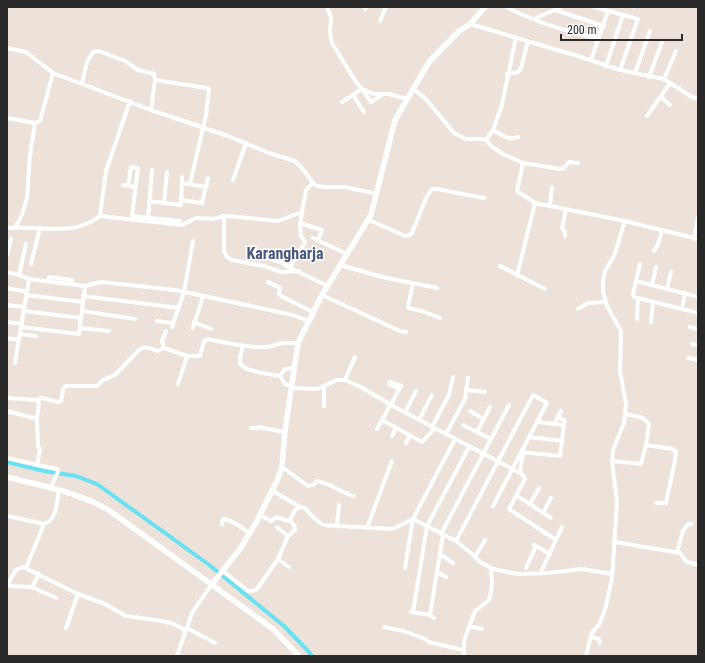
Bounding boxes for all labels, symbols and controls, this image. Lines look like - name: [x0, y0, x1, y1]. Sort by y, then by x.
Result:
- scale bar: [561, 16, 682, 42]
- text: 200 m: [567, 23, 597, 37]
- district label: Karangharja: [246, 244, 324, 263]

